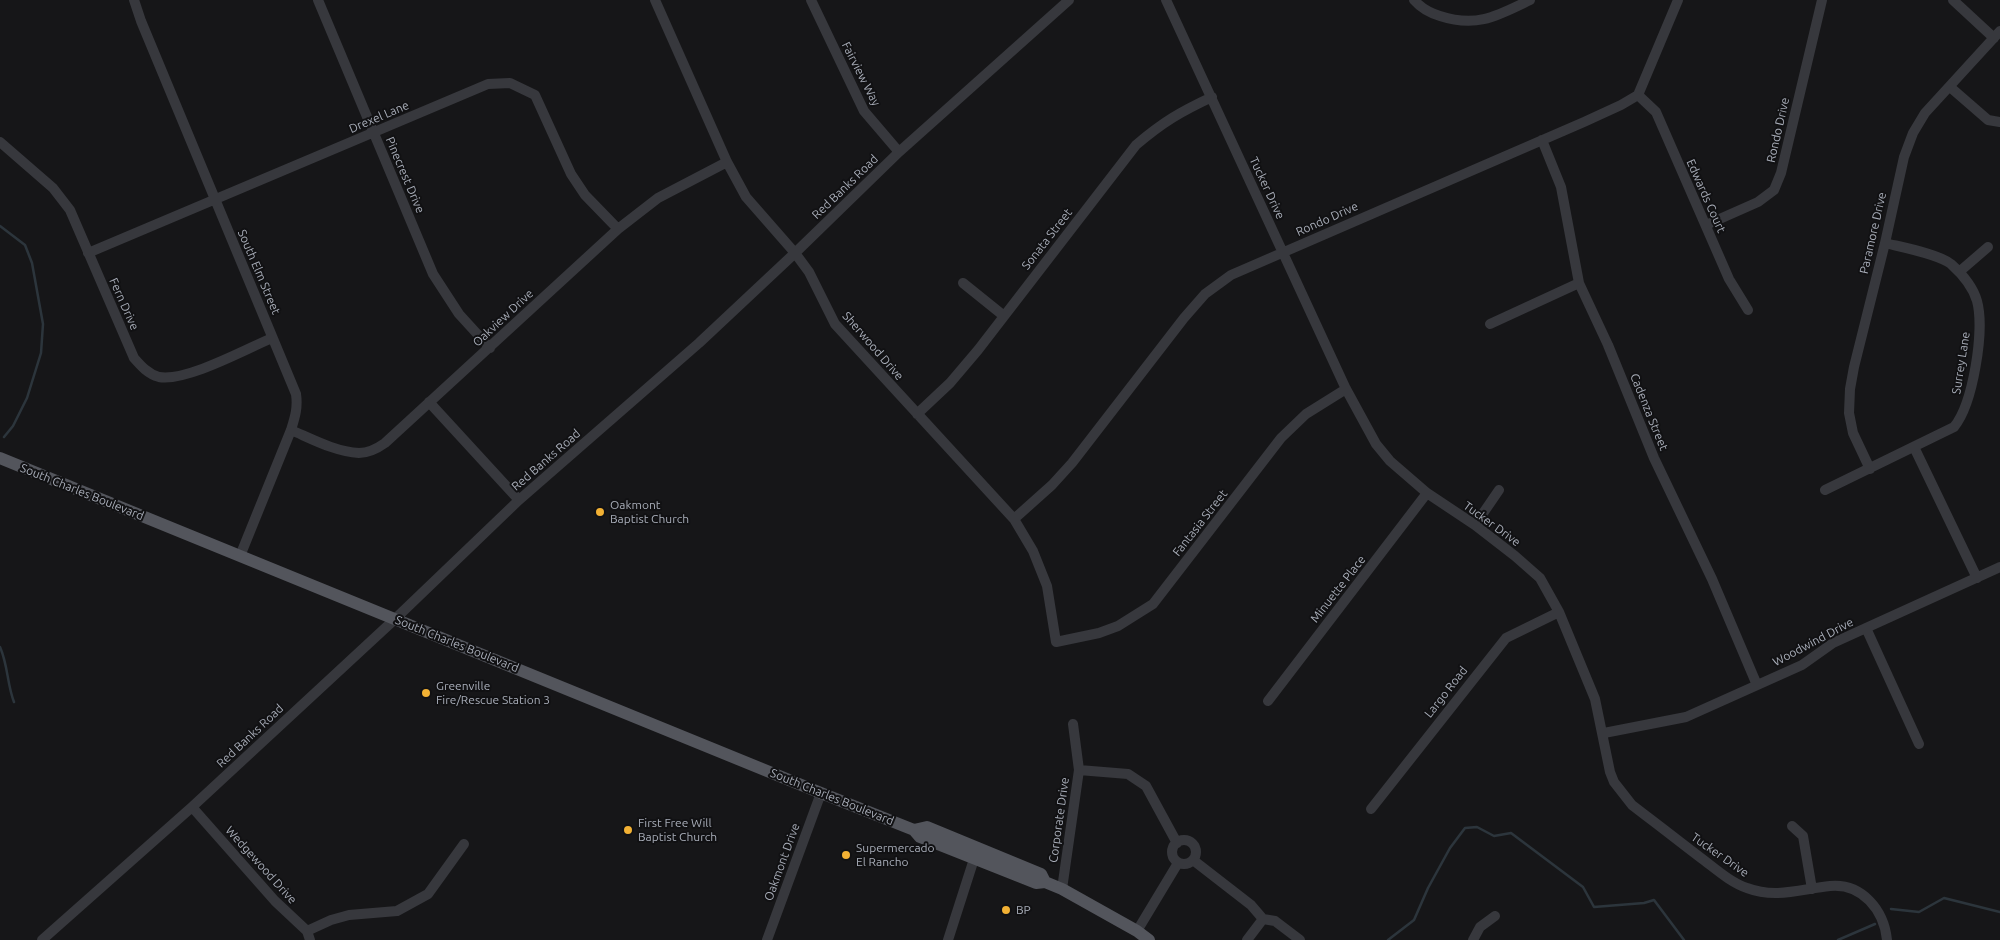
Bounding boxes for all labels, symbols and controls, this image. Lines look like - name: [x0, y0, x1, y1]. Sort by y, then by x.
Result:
- street label: Fairview Way: [839, 40, 883, 108]
- street label: Rondo Drive: [1764, 96, 1792, 164]
- street label: Drexel Lane: [347, 98, 411, 136]
- street label: Pinecrest Drive: [382, 135, 428, 215]
- street label: Red Banks Road: [809, 152, 881, 222]
- street label: Tucker Drive: [1246, 155, 1288, 221]
- street label: Edwards Court: [1683, 157, 1729, 235]
- street label: Paramore Drive: [1857, 191, 1889, 275]
- street label: Rondo Drive: [1294, 199, 1360, 239]
- street label: Sonata Street: [1019, 206, 1075, 272]
- street label: South Elm Street: [235, 227, 283, 317]
- street label: Fern Drive: [106, 276, 142, 332]
- street label: Oakview Drive: [470, 286, 536, 350]
- street label: Sherwood Drive: [839, 309, 907, 383]
- street label: Surrey Lane: [1949, 331, 1973, 395]
- street label: Cadenza Street: [1627, 371, 1671, 453]
- street label: Red Banks Road: [509, 426, 583, 494]
- street label: South Charles Boulevard: [18, 461, 146, 523]
- street label: Fantasia Street: [1170, 487, 1230, 559]
- place label: Oakmont Baptist Church: [610, 498, 689, 526]
- street label: Tucker Drive: [1461, 499, 1523, 549]
- marker: Oakmont Baptist Church: [594, 506, 606, 518]
- street label: Minuette Place: [1307, 553, 1369, 625]
- street label: South Charles Boulevard: [393, 613, 521, 675]
- street label: Woodwind Drive: [1770, 615, 1856, 669]
- street label: Largo Road: [1422, 663, 1470, 721]
- place label: Greenville Fire/Rescue Station 3: [436, 679, 550, 707]
- marker: Greenville Fire/Rescue Station 3: [420, 687, 432, 699]
- street label: Red Banks Road: [214, 701, 286, 771]
- street label: South Charles Boulevard: [768, 766, 896, 828]
- street label: Corporate Drive: [1046, 776, 1072, 864]
- place label: First Free Will Baptist Church: [638, 816, 717, 844]
- street label: Oakmont Drive: [761, 821, 803, 903]
- street label: Wedgewood Drive: [222, 823, 300, 907]
- marker: First Free Will Baptist Church: [622, 824, 634, 836]
- street label: Tucker Drive: [1688, 830, 1752, 880]
- place label: Supermercado El Rancho: [856, 841, 935, 869]
- marker: Supermercado El Rancho: [840, 849, 852, 861]
- place label: BP: [1016, 903, 1031, 917]
- marker: BP: [1000, 904, 1012, 916]

